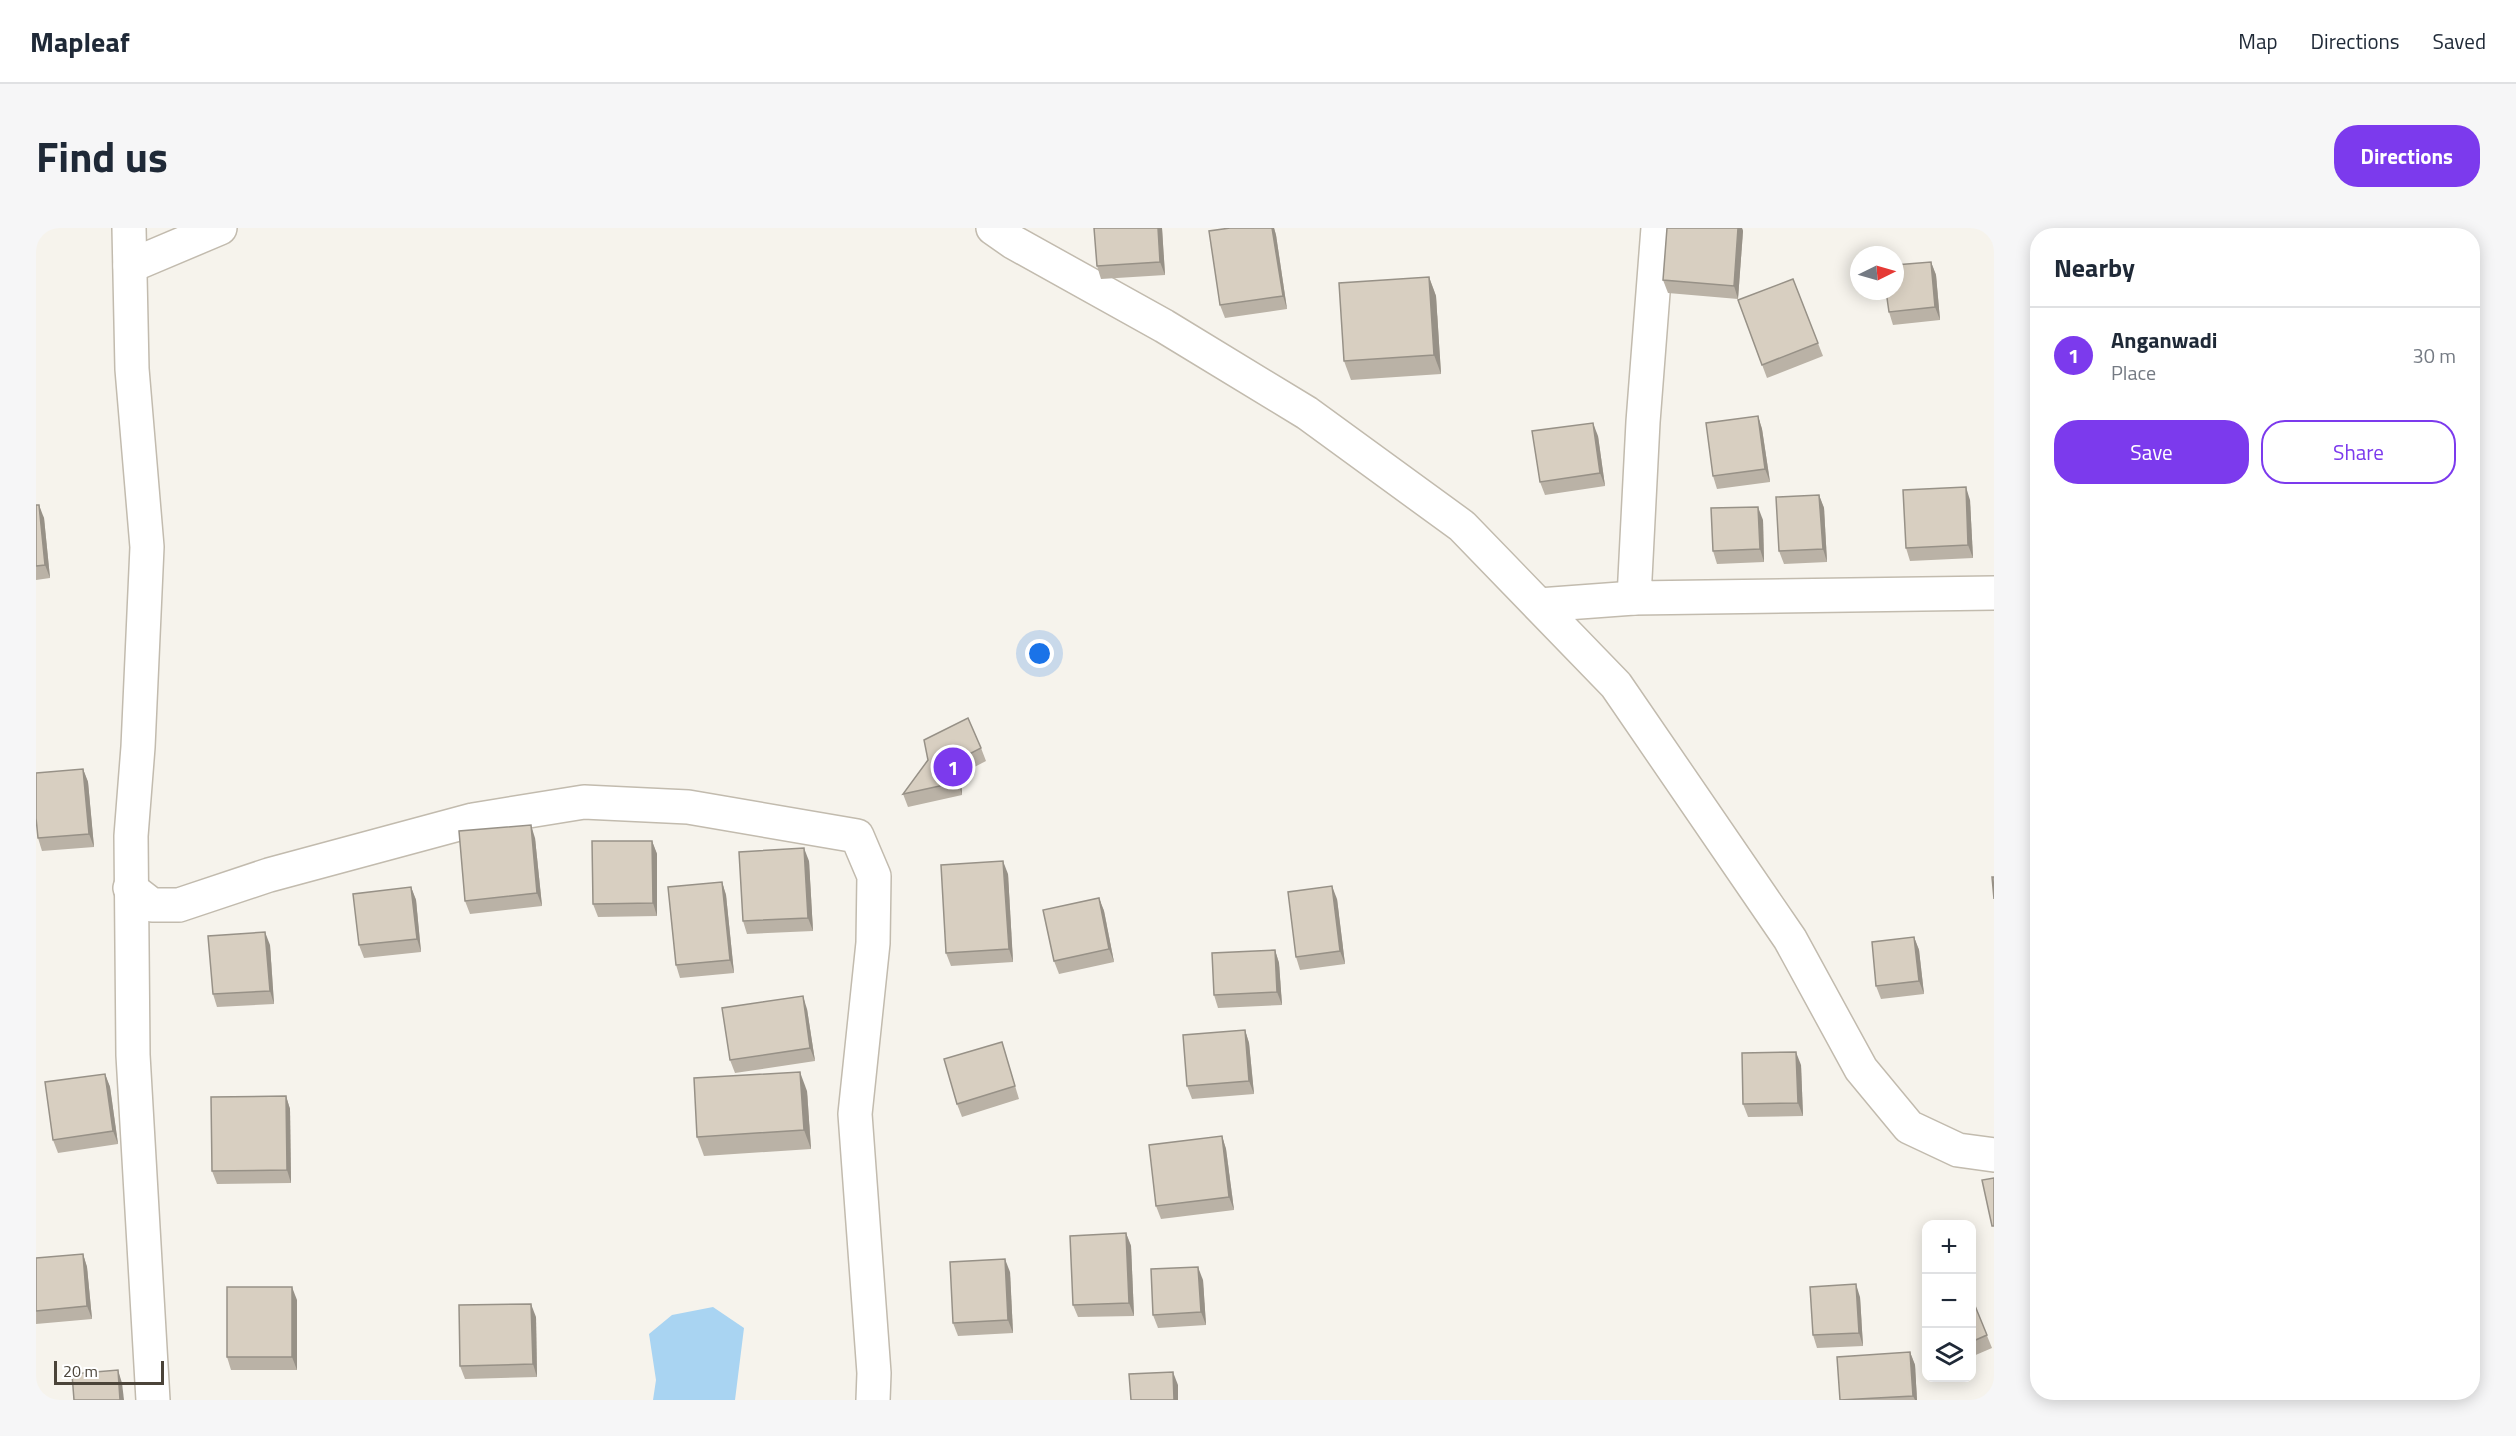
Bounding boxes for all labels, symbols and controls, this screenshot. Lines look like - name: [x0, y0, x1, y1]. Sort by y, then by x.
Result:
- text: Mapleaf: [30, 20, 130, 63]
- text: Map: [2238, 25, 2278, 57]
- text: Directions: [2311, 25, 2400, 57]
- text: Saved: [2433, 25, 2486, 57]
- text: Find us: [36, 124, 168, 188]
- button: Directions: [2334, 125, 2480, 187]
- north arrow: [1850, 246, 1904, 300]
- text: Nearby: [2054, 248, 2135, 287]
- text: Anganwadi: [2111, 323, 2217, 357]
- text: 1: [2068, 340, 2079, 371]
- text: 30 m: [2412, 340, 2456, 371]
- text: Place: [2111, 357, 2156, 388]
- button: Save: [2054, 420, 2249, 484]
- button: Share: [2261, 420, 2456, 484]
- your location: [1025, 639, 1054, 668]
- pin: 1: [934, 744, 972, 790]
- map controls: [1922, 1220, 1976, 1382]
- button: +: [1922, 1220, 1976, 1274]
- button: −: [1922, 1274, 1976, 1328]
- button: layers: [1922, 1328, 1976, 1382]
- scale bar: [54, 1358, 164, 1386]
- text: 20 m: [63, 1359, 98, 1383]

